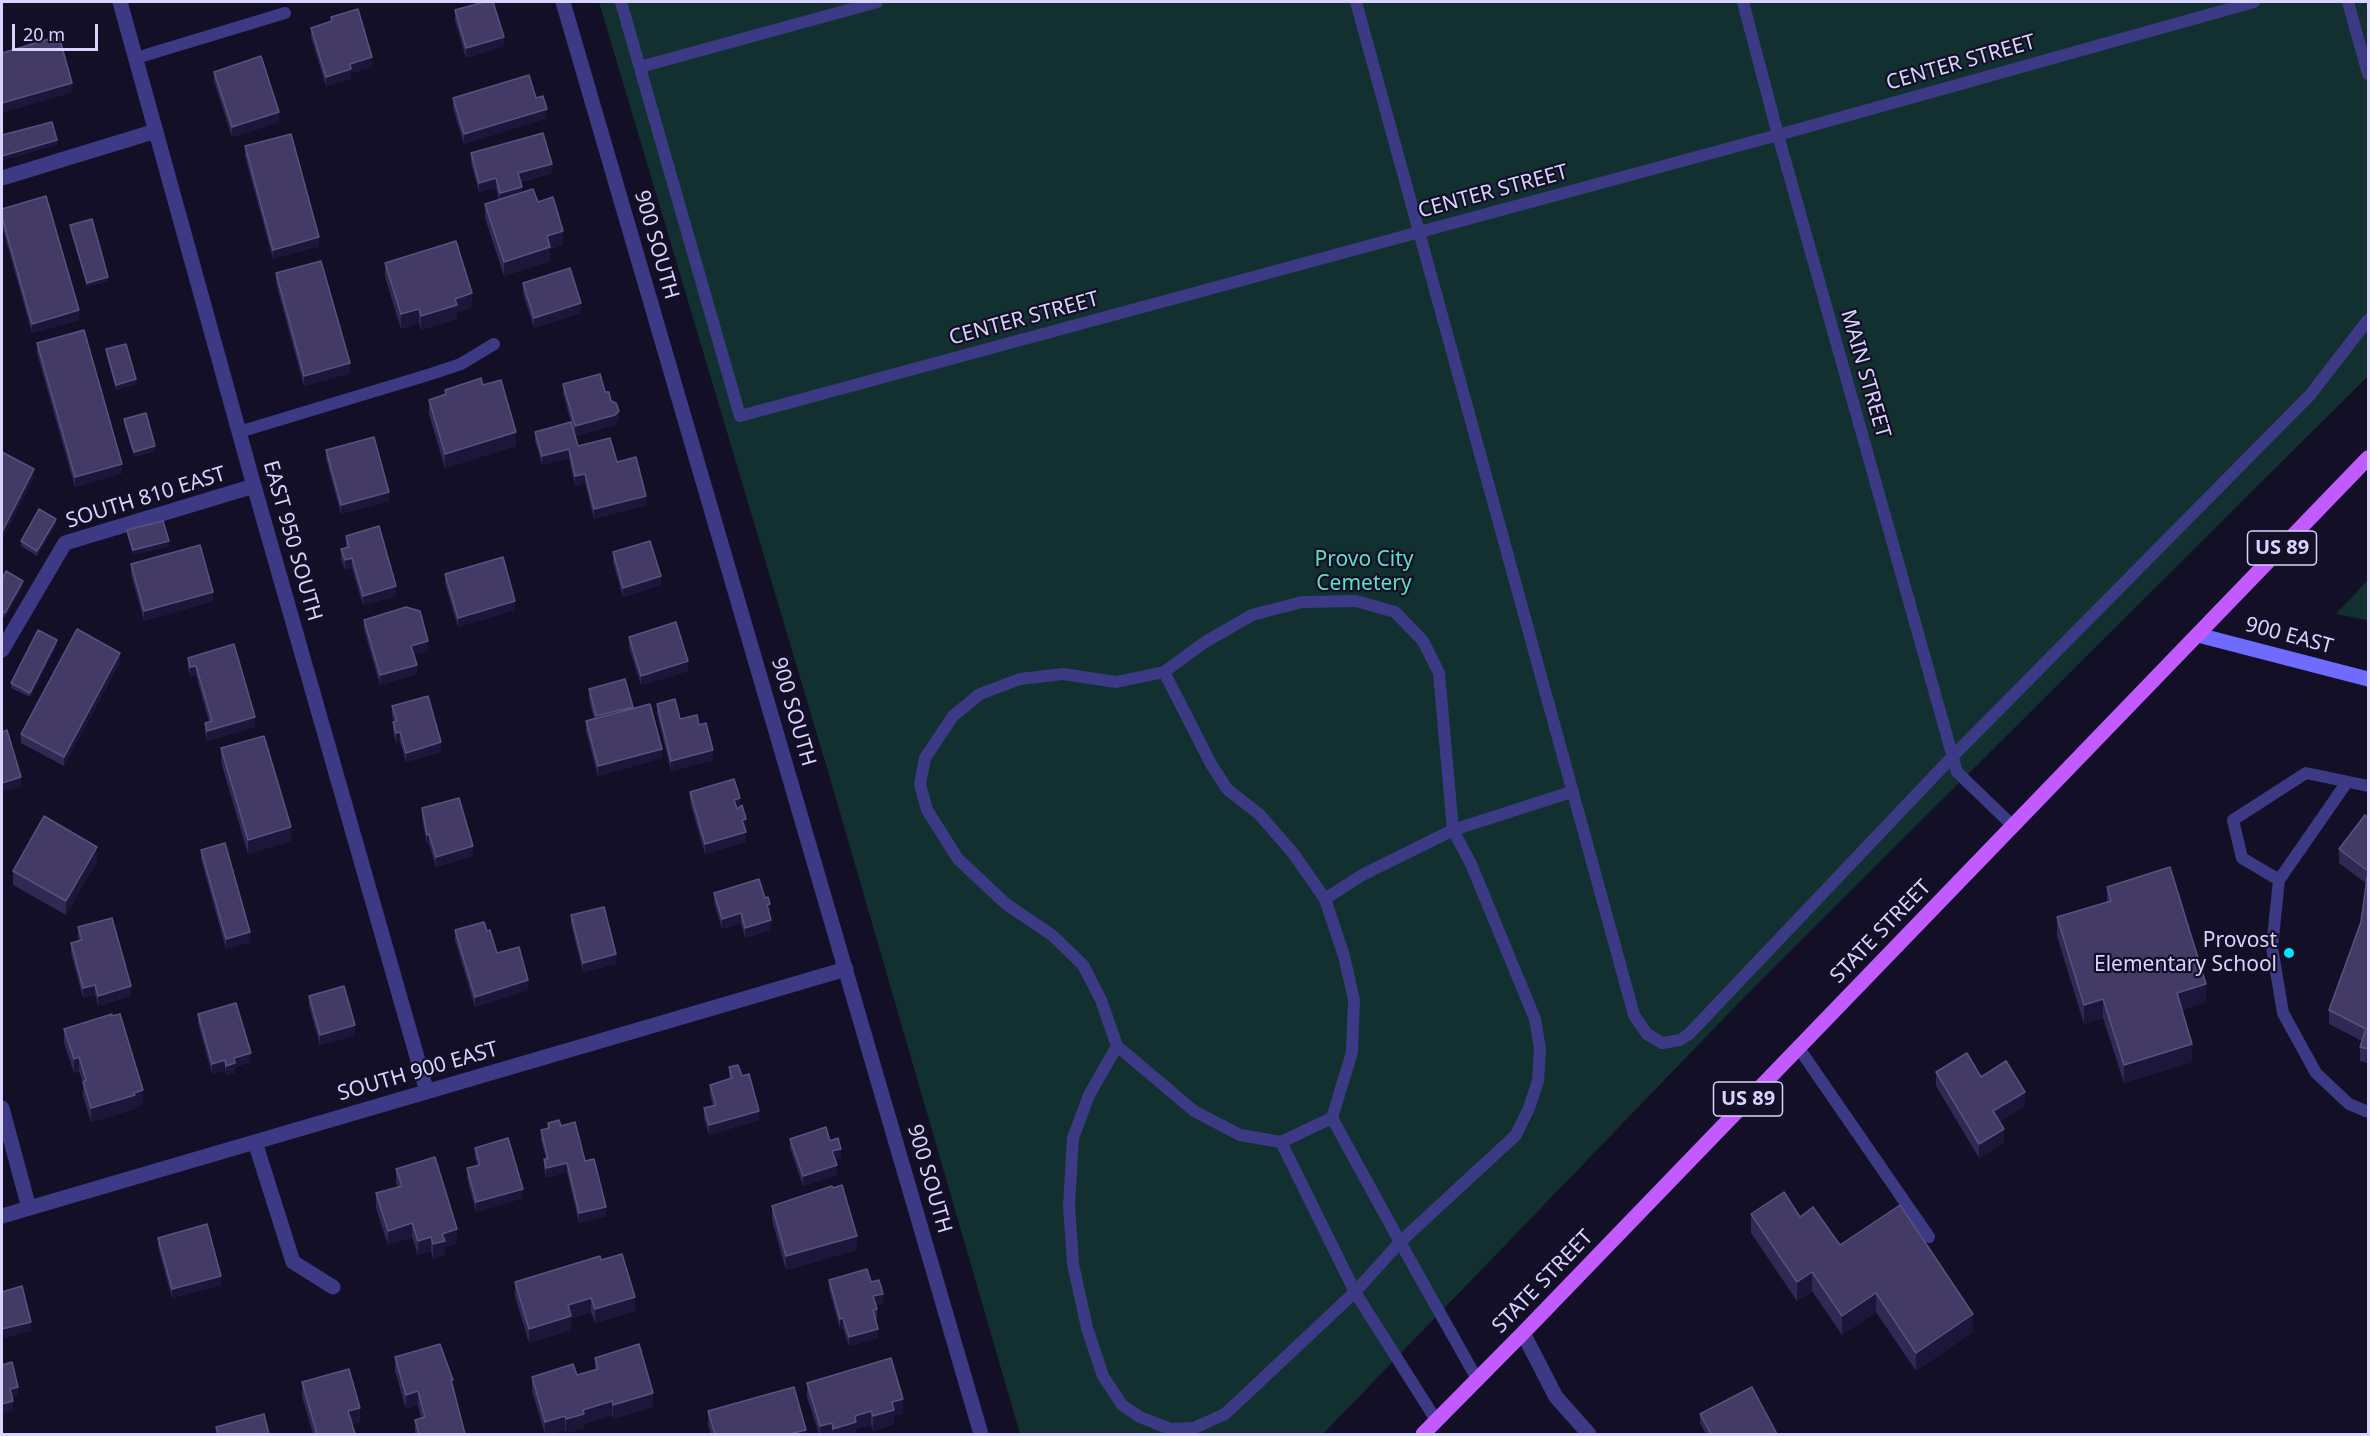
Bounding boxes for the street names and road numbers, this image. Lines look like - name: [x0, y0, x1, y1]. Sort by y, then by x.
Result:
- street label: CENTER STREET: [1883, 30, 2039, 96]
- street label: CENTER STREET: [1415, 160, 1571, 224]
- street label: 900 SOUTH: [628, 188, 684, 302]
- street label: CENTER STREET: [946, 287, 1102, 351]
- street label: MAIN STREET: [1835, 307, 1895, 441]
- street label: EAST 950 SOUTH: [257, 458, 327, 624]
- street label: SOUTH 810 EAST: [63, 462, 229, 534]
- road number: US 89: [2248, 531, 2316, 565]
- street label: 900 EAST: [2242, 612, 2336, 660]
- street label: 900 SOUTH: [765, 655, 821, 769]
- street label: STATE STREET: [1825, 875, 1937, 989]
- street label: SOUTH 900 EAST: [335, 1037, 501, 1107]
- road number: US 89: [1714, 1082, 1782, 1116]
- street label: 900 SOUTH: [901, 1122, 957, 1236]
- street label: STATE STREET: [1487, 1225, 1599, 1339]

